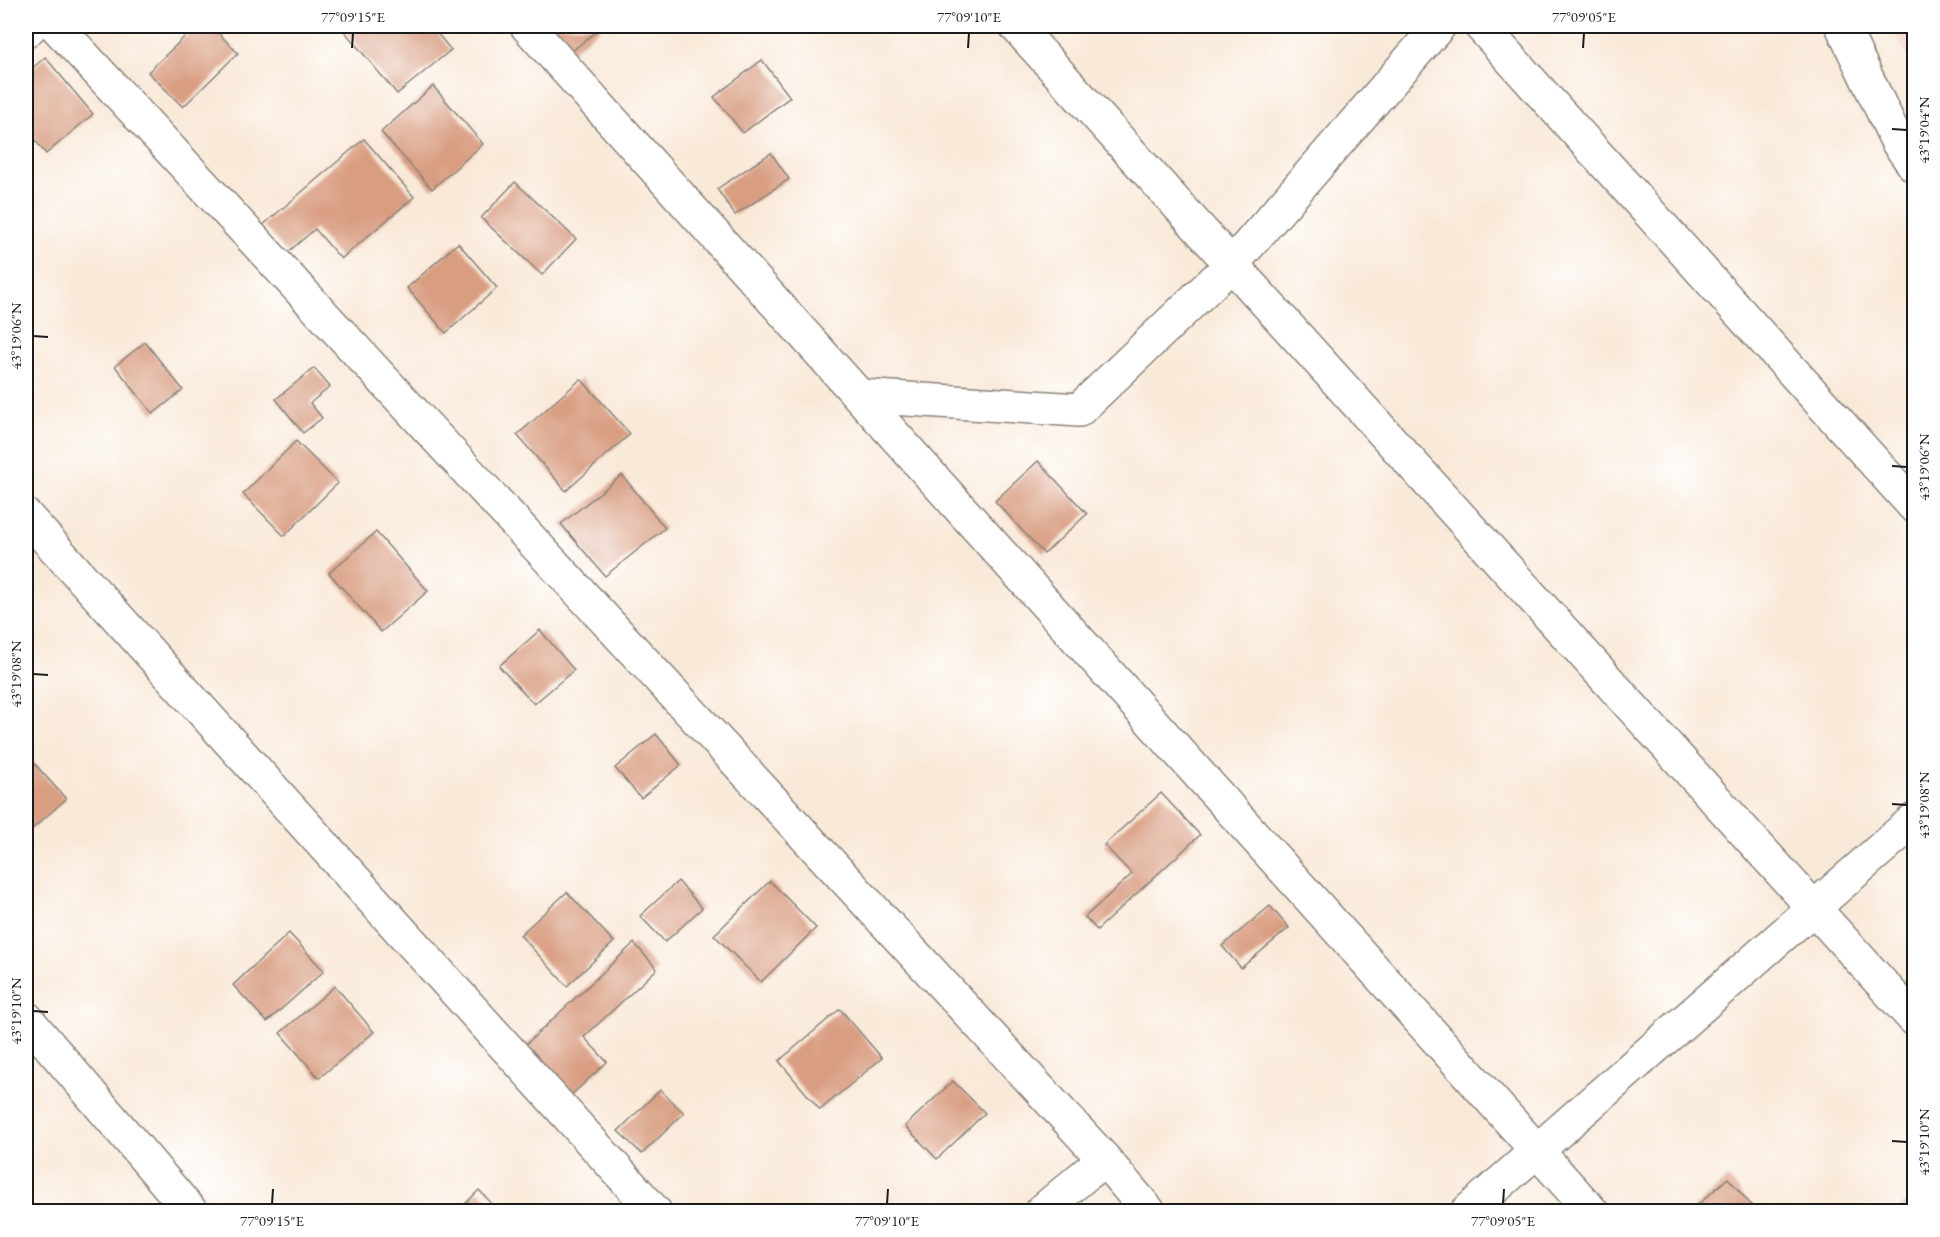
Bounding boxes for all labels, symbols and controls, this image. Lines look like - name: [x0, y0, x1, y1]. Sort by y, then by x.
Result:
- text: 77°09'15"E: [321, 7, 386, 26]
- text: 77°09'10"E: [937, 7, 1002, 26]
- text: 77°09'05"E: [1552, 7, 1617, 26]
- text: 43°19'04"N: [1914, 96, 1933, 164]
- text: 43°19'06"N: [6, 302, 25, 370]
- text: 43°19'06"N: [1914, 433, 1933, 501]
- text: 43°19'08"N: [6, 640, 25, 708]
- text: 43°19'08"N: [1914, 771, 1933, 839]
- text: 43°19'10"N: [6, 977, 25, 1045]
- text: 43°19'10"N: [1914, 1108, 1933, 1176]
- text: 77°09'15"E: [240, 1211, 305, 1230]
- text: 77°09'10"E: [855, 1211, 920, 1230]
- text: 77°09'05"E: [1471, 1211, 1536, 1230]

